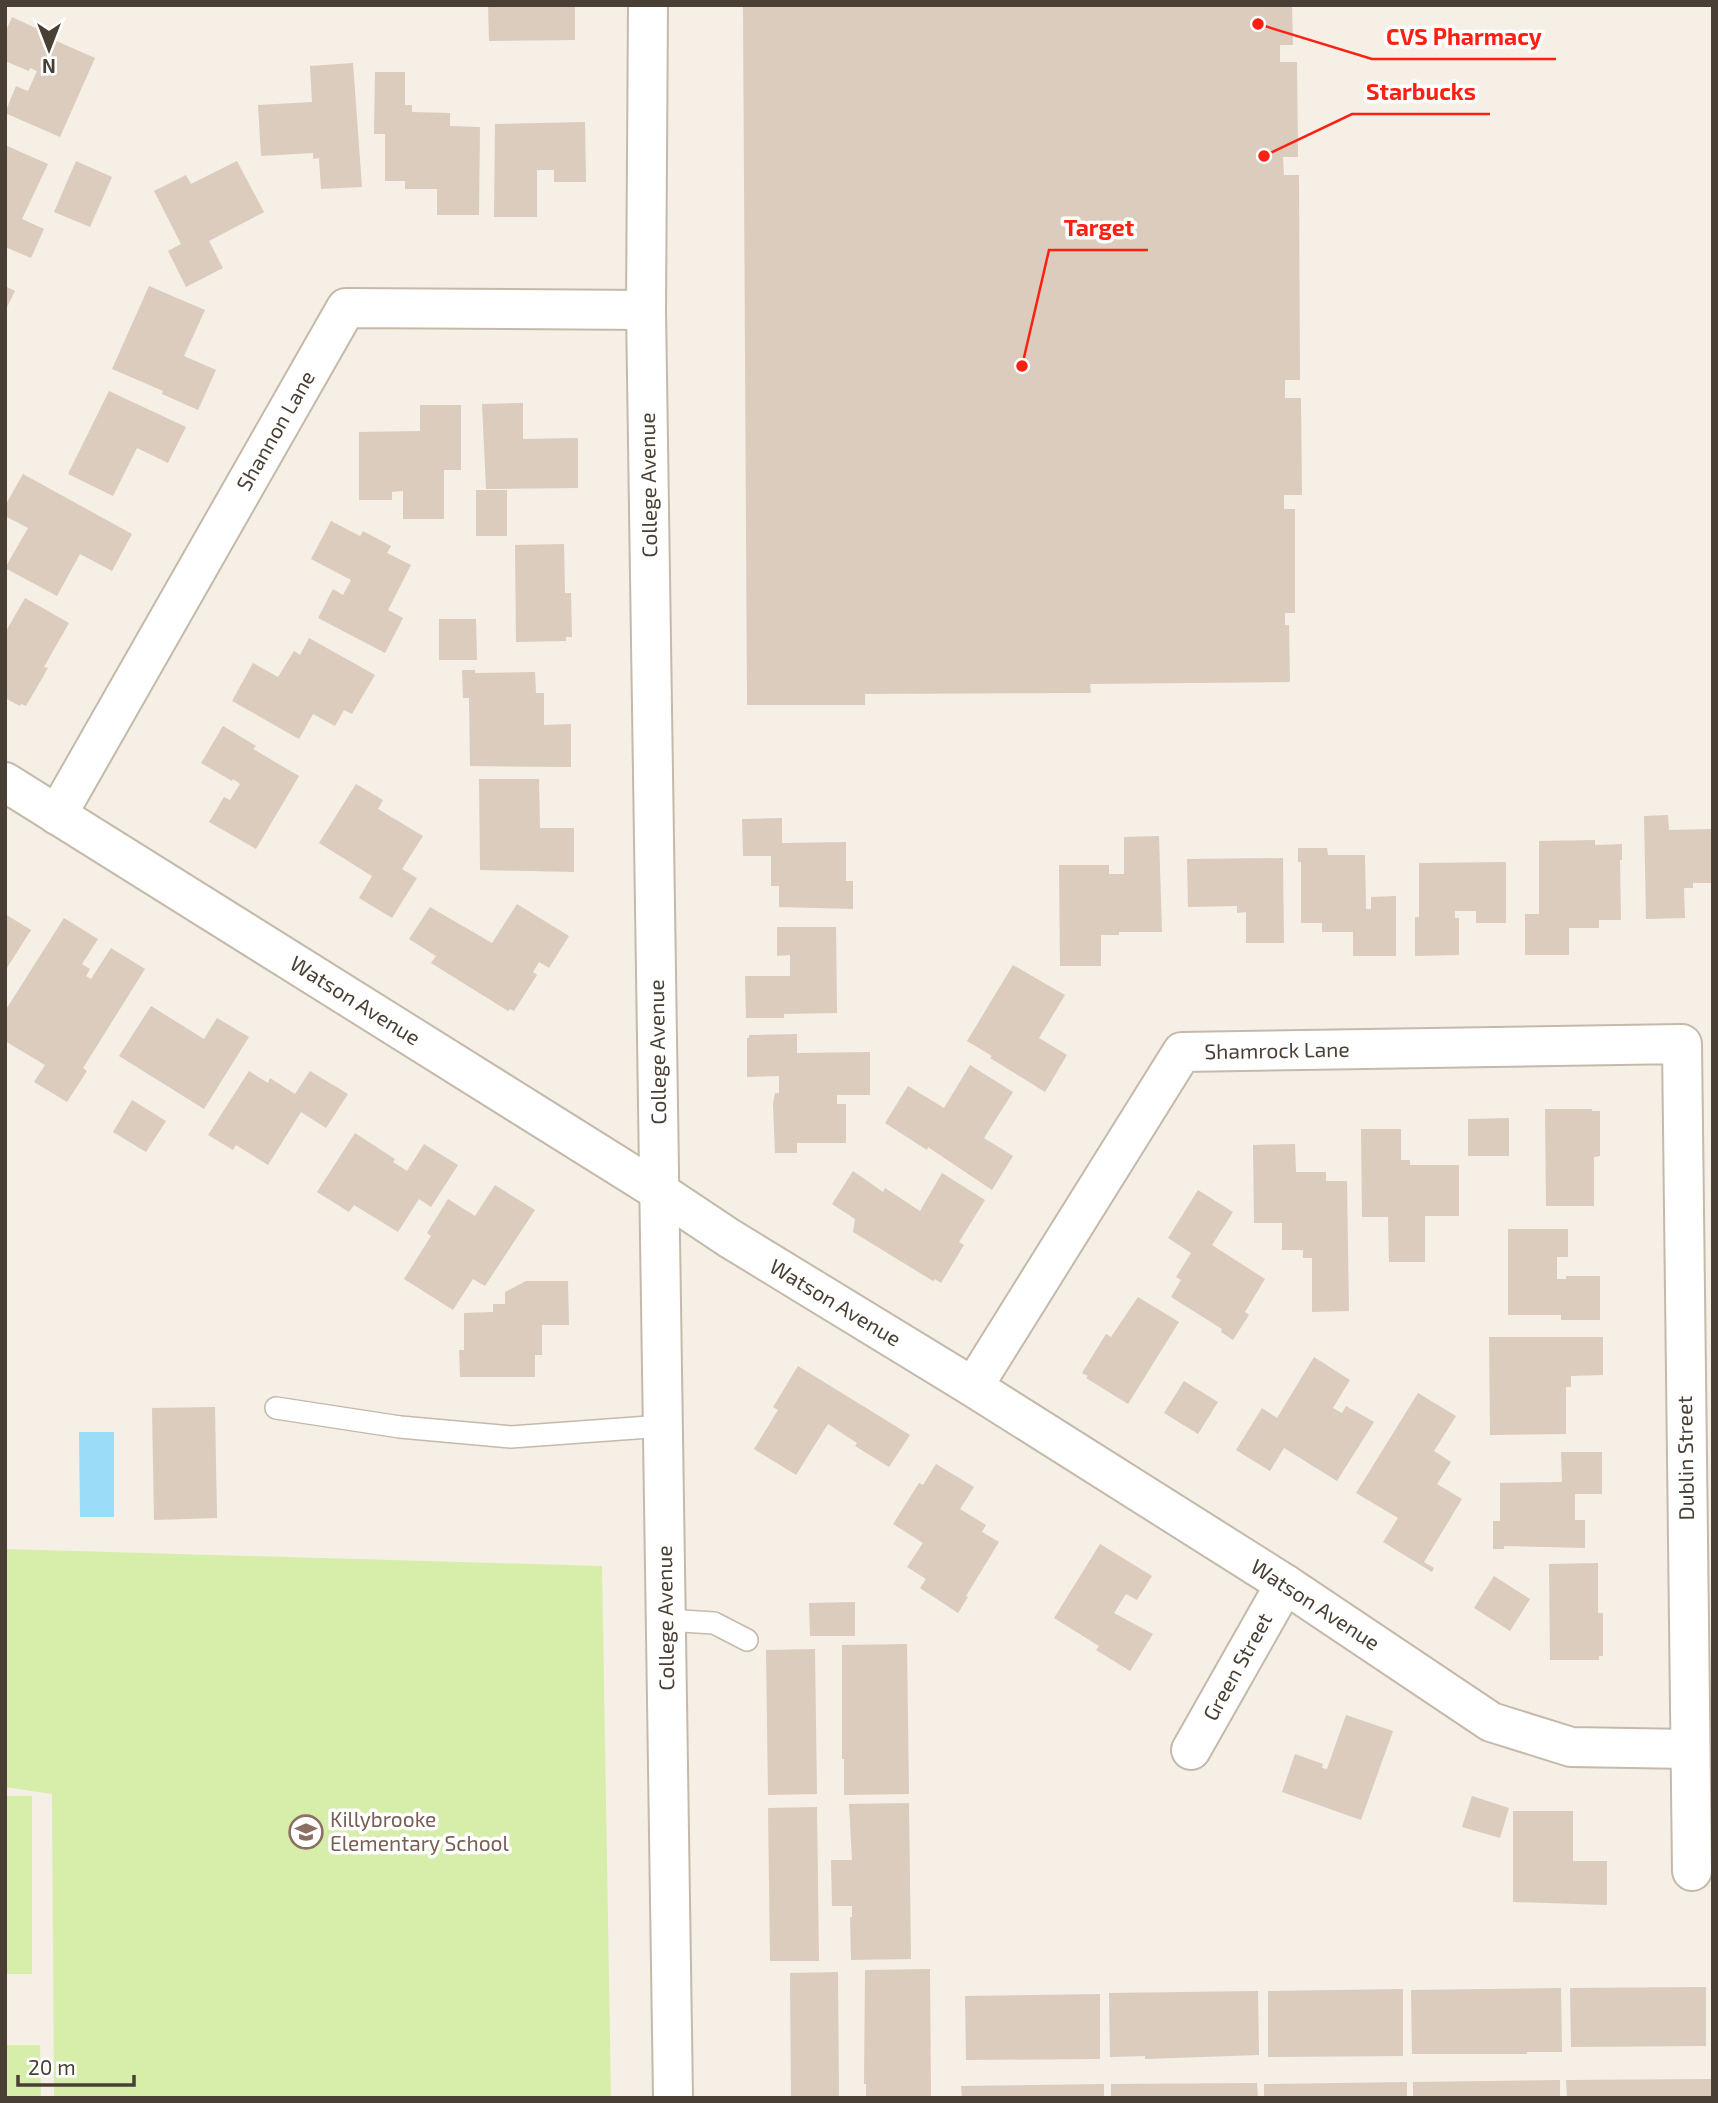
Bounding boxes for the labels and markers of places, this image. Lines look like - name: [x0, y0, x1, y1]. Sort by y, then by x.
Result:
- callout: CVS Pharmacy: [1372, 15, 1556, 59]
- callout: Starbucks: [1352, 70, 1490, 114]
- callout: Target: [1049, 206, 1148, 250]
- place label: Killybrooke Elementary School: [330, 1806, 510, 1855]
- school or university icon: Killybrooke Elementary School: [287, 1813, 325, 1851]

